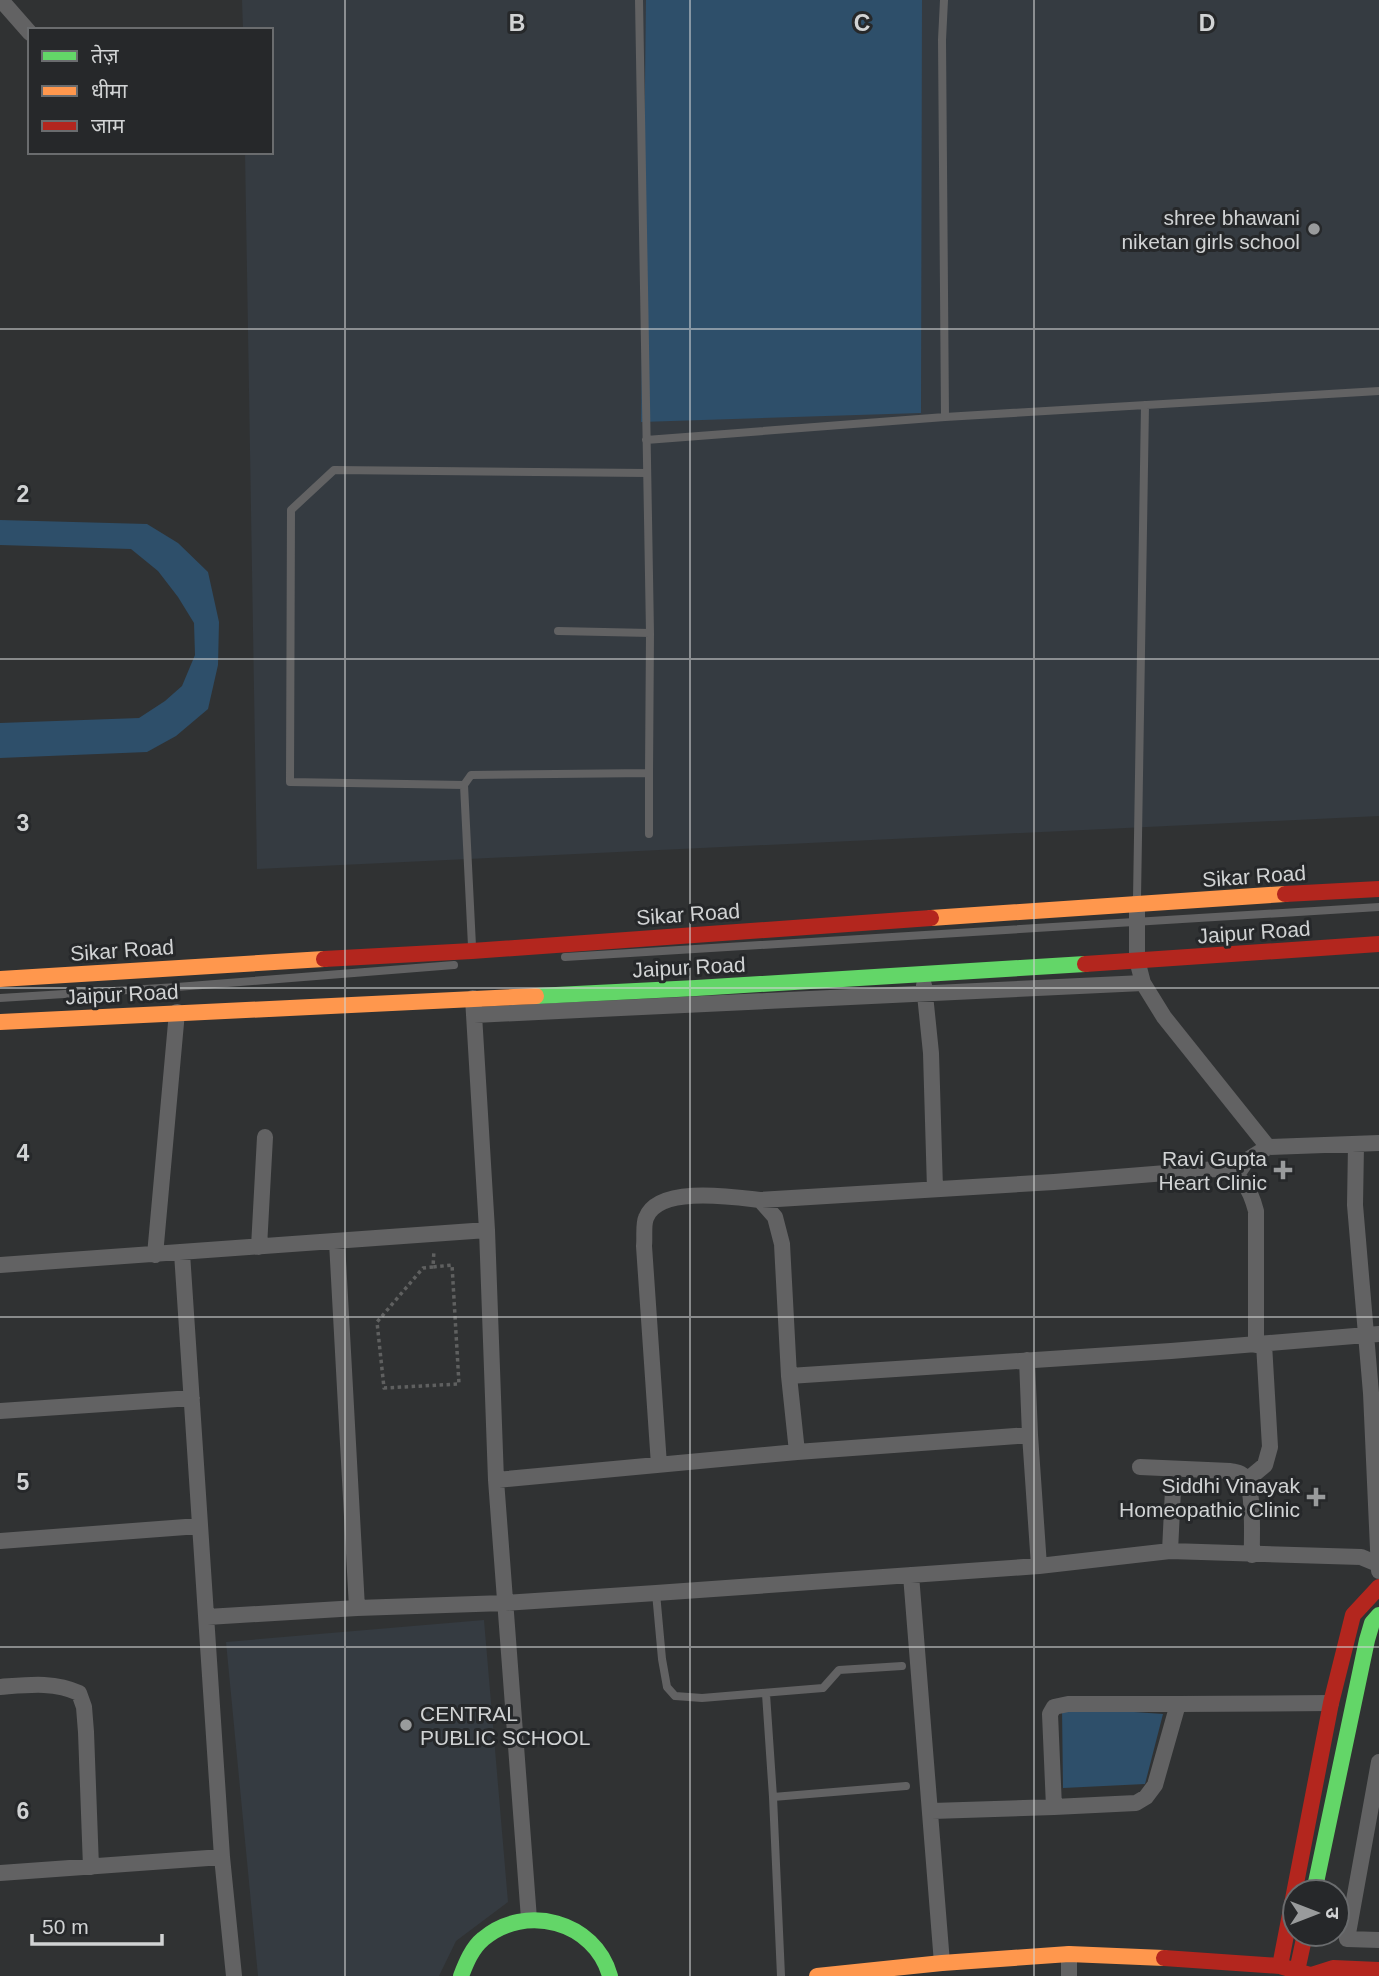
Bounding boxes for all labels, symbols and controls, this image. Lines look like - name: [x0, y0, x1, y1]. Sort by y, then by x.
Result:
- text: B: [509, 10, 525, 36]
- text: C: [854, 10, 870, 36]
- text: D: [1199, 10, 1215, 36]
- legend: [28, 28, 273, 154]
- text: तेज़: [91, 44, 119, 67]
- text: धीमा: [91, 79, 128, 102]
- text: जाम: [91, 114, 125, 137]
- place label: shree bhawani niketan girls school: [1121, 206, 1300, 253]
- marker: shree bhawani niketan girls school: [1306, 221, 1322, 237]
- text: 2: [17, 481, 29, 507]
- text: 3: [17, 810, 29, 836]
- street label: Sikar Road: [1201, 861, 1307, 891]
- street label: Sikar Road: [635, 899, 741, 929]
- street label: Jaipur Road: [1197, 917, 1311, 947]
- street label: Sikar Road: [69, 935, 175, 965]
- street label: Jaipur Road: [632, 953, 746, 981]
- street label: Jaipur Road: [65, 980, 179, 1008]
- text: 4: [17, 1140, 30, 1166]
- place label: Ravi Gupta Heart Clinic: [1158, 1147, 1267, 1194]
- marker: Ravi Gupta Heart Clinic: [1273, 1160, 1293, 1180]
- text: 5: [17, 1469, 30, 1495]
- place label: Siddhi Vinayak Homeopathic Clinic: [1119, 1474, 1300, 1521]
- marker: Siddhi Vinayak Homeopathic Clinic: [1306, 1487, 1326, 1507]
- place label: CENTRAL PUBLIC SCHOOL: [420, 1702, 590, 1749]
- marker: CENTRAL PUBLIC SCHOOL: [398, 1717, 414, 1733]
- text: 6: [17, 1798, 29, 1824]
- north arrow: [1281, 1878, 1351, 1948]
- scale bar: [32, 1902, 161, 1946]
- text: उ: [1322, 1907, 1343, 1919]
- text: 50 m: [42, 1915, 89, 1938]

